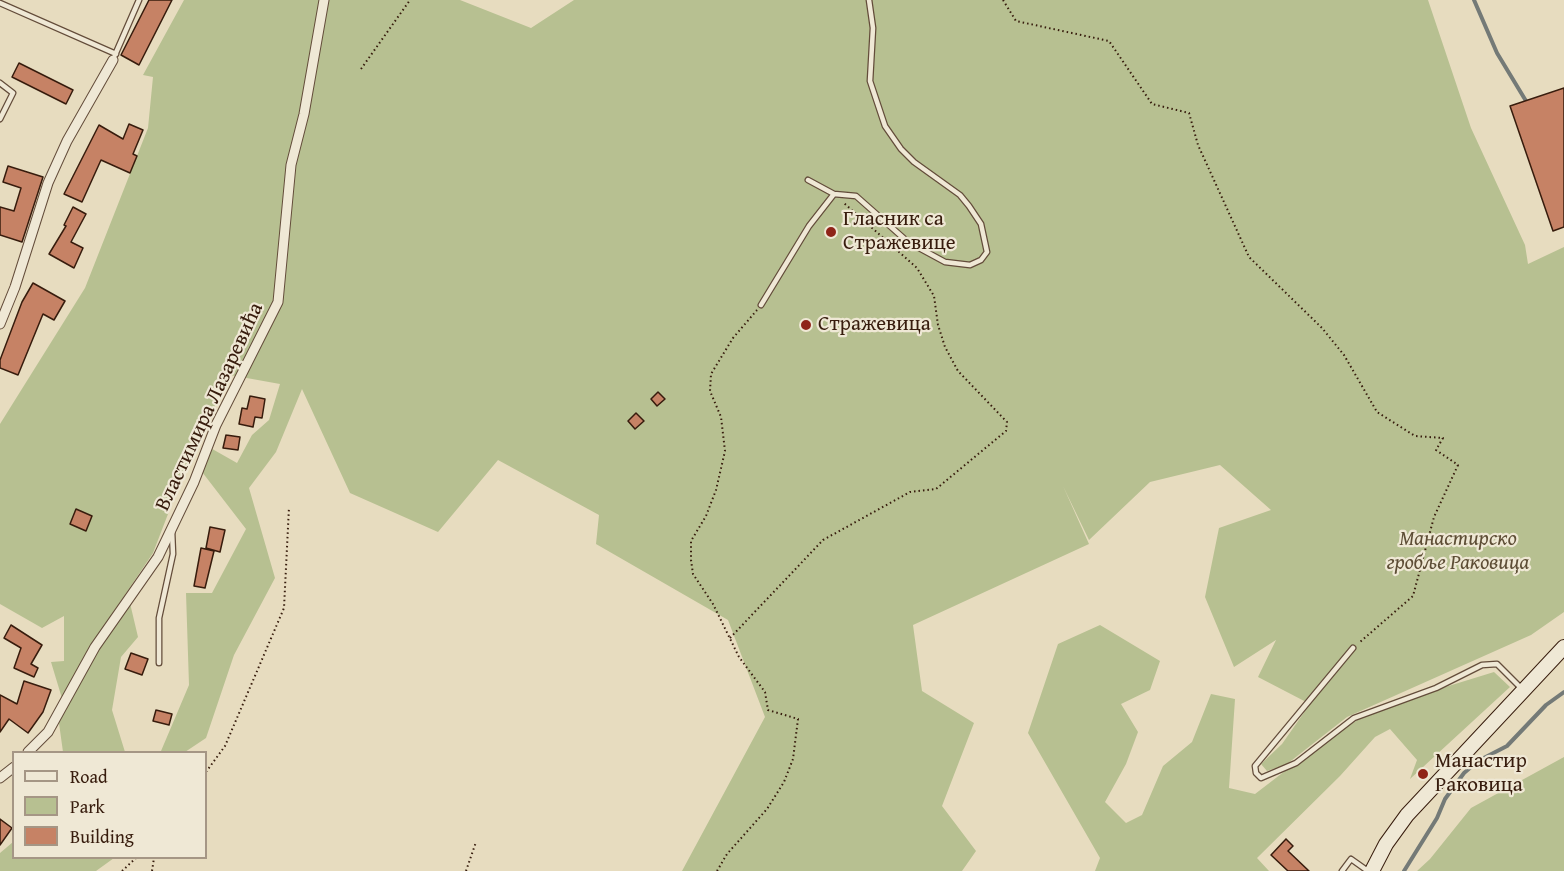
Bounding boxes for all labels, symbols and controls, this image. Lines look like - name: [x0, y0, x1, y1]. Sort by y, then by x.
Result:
- place label: Гласник са Стражевице: [843, 207, 956, 257]
- marker: Гласник са Стражевице: [824, 225, 838, 239]
- street label: Властимира Лазаревића: [151, 299, 269, 515]
- place label: Стражевица: [818, 312, 931, 338]
- marker: Стражевица: [799, 318, 813, 332]
- park label: Манастирско гробље Раковица: [1387, 527, 1529, 577]
- place label: Манастир Раковица: [1435, 749, 1527, 799]
- legend: [12, 751, 207, 859]
- text: Road: [70, 763, 108, 790]
- marker: Манастир Раковица: [1416, 767, 1430, 781]
- text: Park: [70, 793, 105, 820]
- text: Building: [70, 823, 134, 850]

